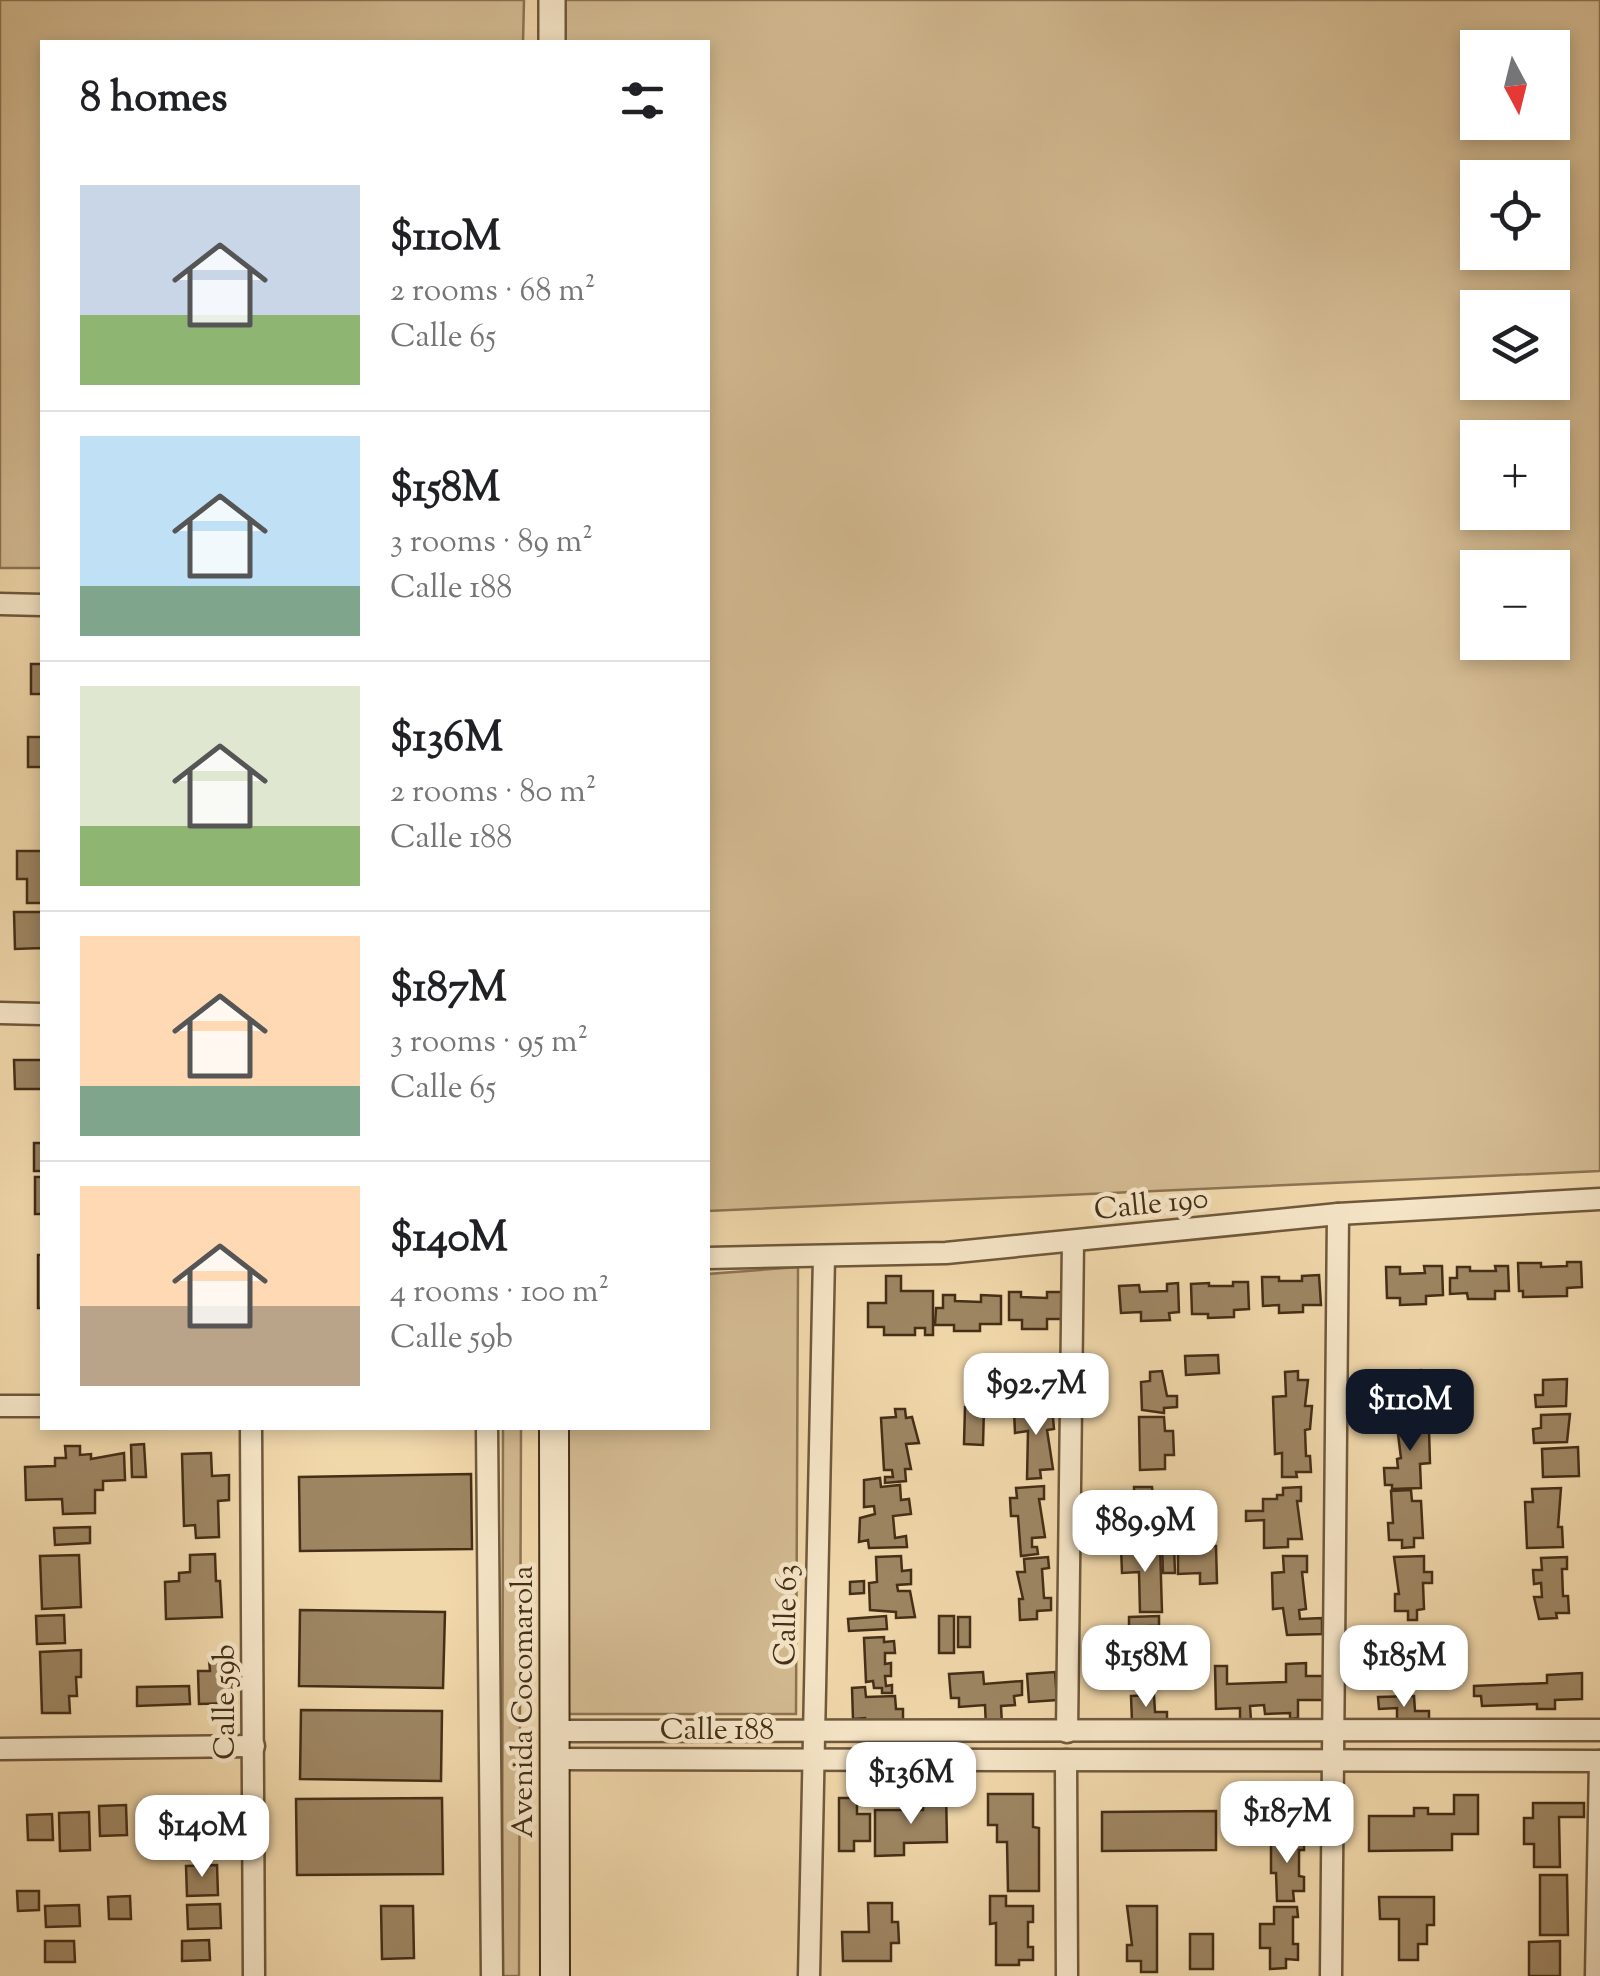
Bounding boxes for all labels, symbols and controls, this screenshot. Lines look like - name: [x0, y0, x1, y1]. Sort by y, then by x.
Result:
- north arrow: [1460, 30, 1570, 140]
- map controls: [1460, 30, 1570, 660]
- text: 8 homes: [80, 70, 228, 130]
- icon: filters: [615, 73, 670, 128]
- button: locate: [1460, 160, 1570, 270]
- text: $110M: [390, 209, 501, 269]
- icon: home: [160, 225, 280, 345]
- text: 2 rooms · 68 m²: [390, 269, 596, 315]
- button: layers: [1460, 290, 1570, 400]
- text: Calle 65: [390, 315, 496, 361]
- button: +: [1460, 420, 1570, 530]
- text: $158M: [390, 460, 500, 520]
- icon: home: [160, 476, 280, 596]
- text: 3 rooms · 89 m²: [390, 520, 593, 566]
- button: −: [1460, 550, 1570, 660]
- text: Calle 188: [390, 566, 512, 612]
- text: $136M: [390, 710, 503, 770]
- icon: home: [160, 726, 280, 846]
- text: 2 rooms · 80 m²: [390, 770, 597, 816]
- text: Calle 188: [390, 816, 512, 862]
- text: $187M: [390, 960, 507, 1020]
- icon: home: [160, 976, 280, 1096]
- text: 3 rooms · 95 m²: [390, 1020, 588, 1066]
- text: Calle 65: [390, 1066, 496, 1112]
- street label: Calle 190: [1092, 1178, 1211, 1233]
- text: $140M: [390, 1210, 508, 1270]
- icon: home: [160, 1226, 280, 1346]
- text: 4 rooms · 100 m²: [390, 1270, 609, 1316]
- text: Calle 59b: [390, 1316, 513, 1362]
- pin: $92.7M: [955, 1353, 1117, 1438]
- text: $92.7M: [986, 1362, 1086, 1408]
- pin: $110M: [1340, 1369, 1480, 1454]
- text: $110M: [1368, 1378, 1452, 1424]
- pin: $89.9M: [1064, 1490, 1226, 1575]
- text: $89.9M: [1095, 1499, 1196, 1545]
- street label: Calle 63: [765, 1564, 810, 1666]
- street label: Avenida Cocomarola: [503, 1566, 546, 1838]
- pin: $158M: [1076, 1625, 1216, 1710]
- pin: $185M: [1334, 1625, 1474, 1710]
- text: $158M: [1104, 1634, 1188, 1680]
- text: $185M: [1362, 1634, 1446, 1680]
- street label: Calle 59b: [205, 1644, 248, 1760]
- street label: Calle 188: [660, 1710, 774, 1753]
- pin: $136M: [841, 1742, 981, 1827]
- text: $136M: [868, 1751, 954, 1797]
- pin: $187M: [1217, 1781, 1357, 1866]
- text: $187M: [1243, 1790, 1331, 1836]
- pin: $140M: [132, 1795, 272, 1880]
- text: $140M: [157, 1804, 247, 1850]

